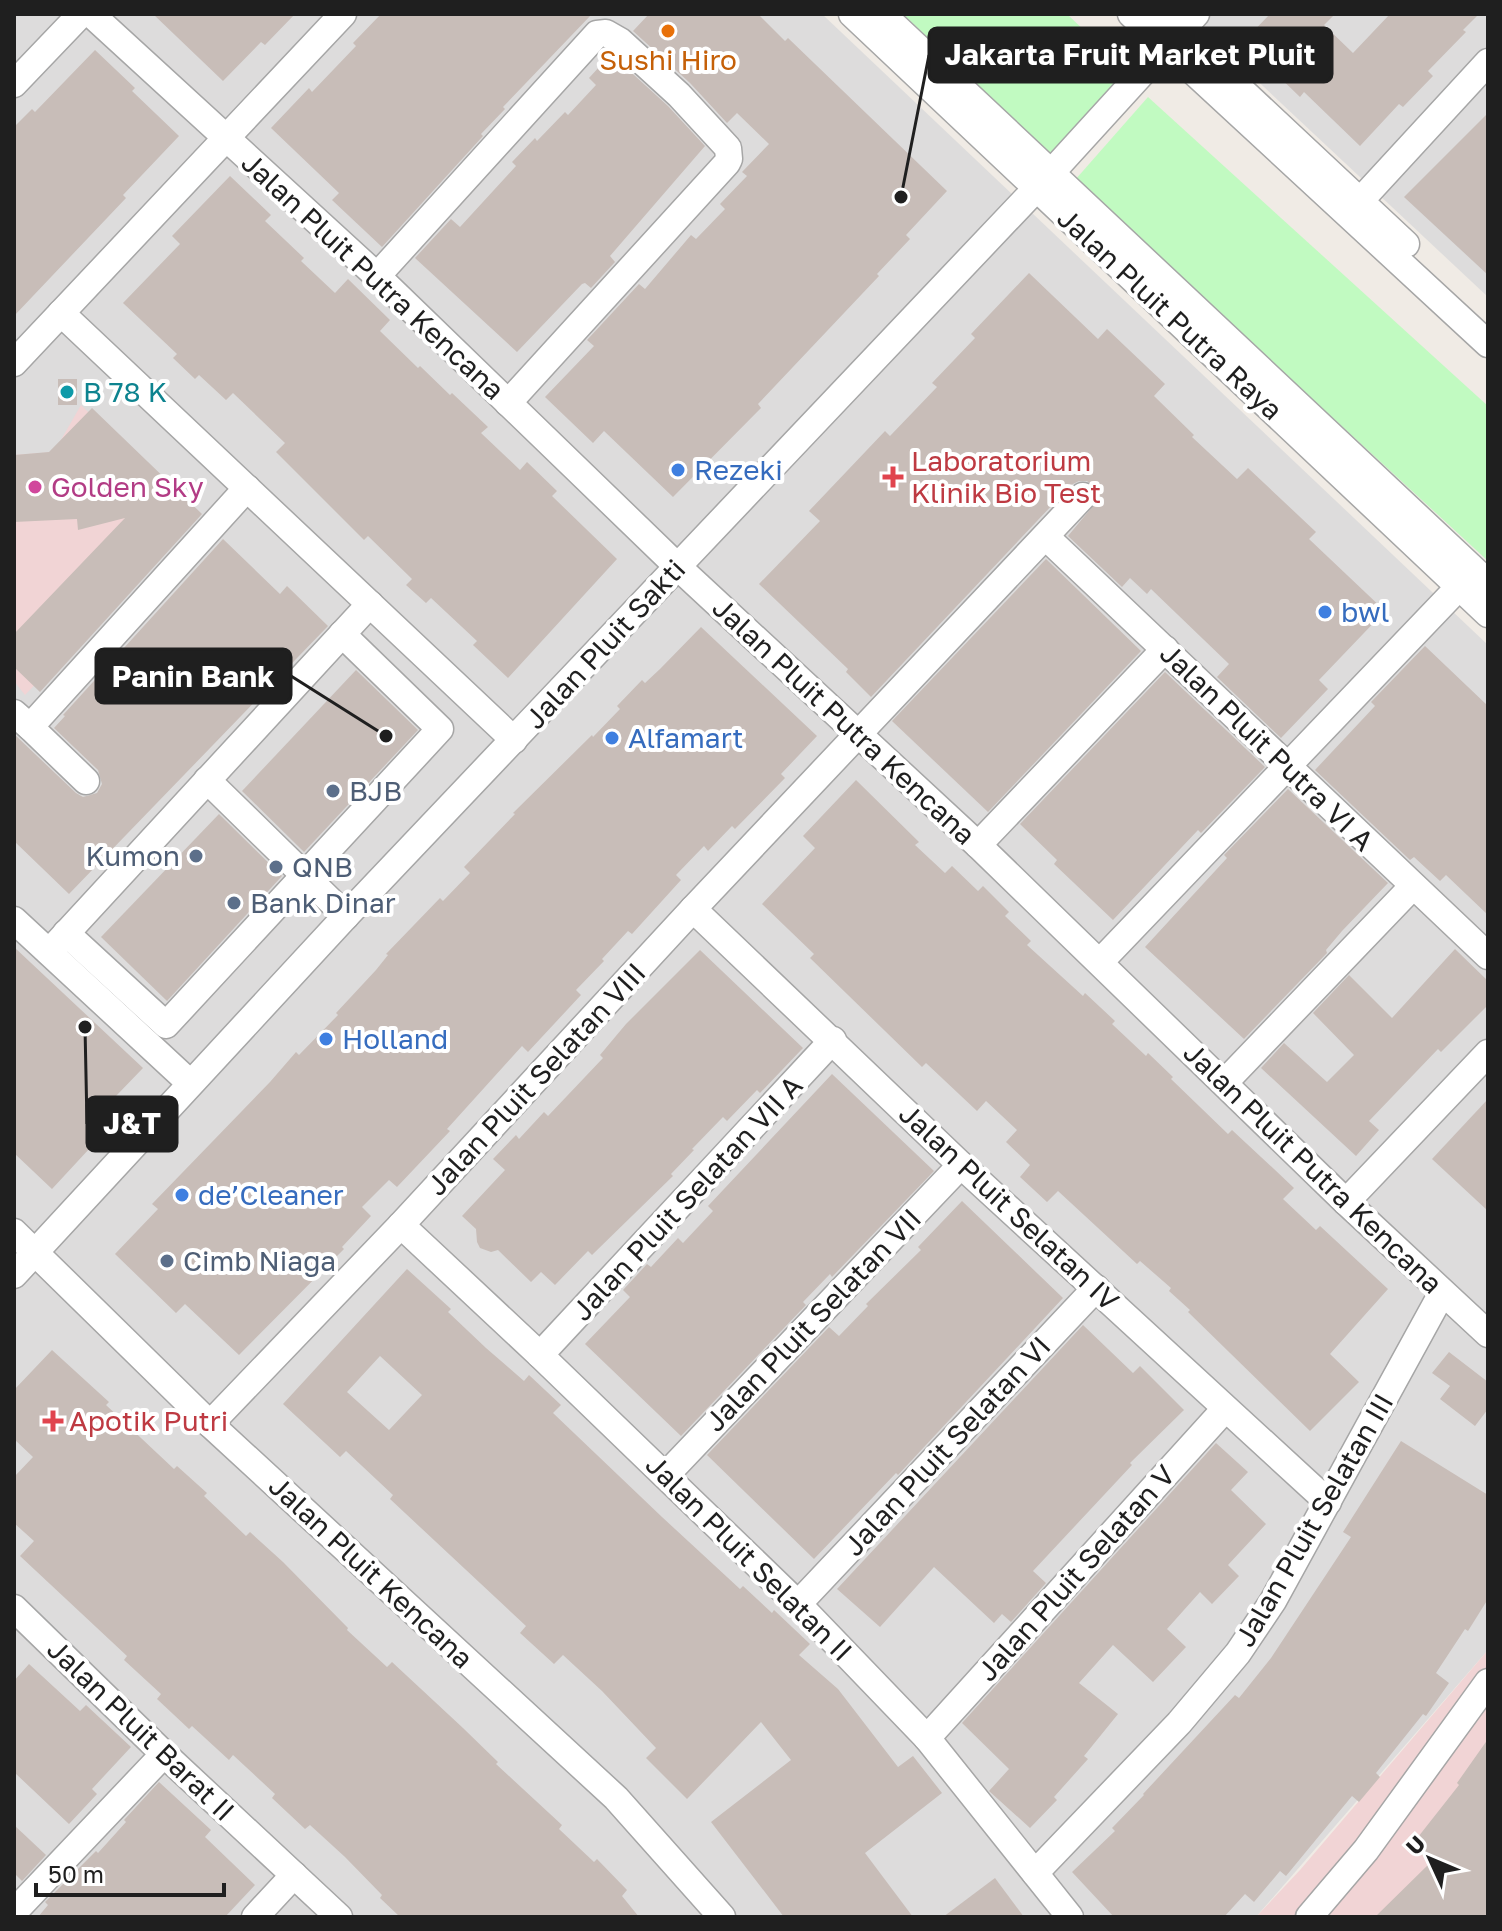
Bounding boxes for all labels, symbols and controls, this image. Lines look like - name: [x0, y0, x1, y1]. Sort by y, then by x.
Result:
- marker: Sushi Hiro: [659, 22, 677, 40]
- callout: Jakarta Fruit Market Pluit: [929, 28, 1332, 82]
- text: Jakarta Fruit Market Pluit: [944, 36, 1316, 72]
- place label: Sushi Hiro: [599, 43, 737, 76]
- street label: Jalan Pluit Putra Kencana: [235, 145, 511, 406]
- street label: Jalan Pluit Putra Raya: [1051, 201, 1289, 426]
- place label: B 78 K: [83, 375, 167, 408]
- marker: B 78 K: [58, 383, 76, 401]
- place label: Laboratorium Klinik Bio Test: [911, 444, 1101, 509]
- place label: Rezeki: [694, 453, 783, 486]
- marker: Rezeki: [669, 461, 687, 479]
- marker: Laboratorium Klinik Bio Test: [882, 466, 904, 488]
- place label: Golden Sky: [51, 470, 204, 503]
- marker: Golden Sky: [26, 478, 44, 496]
- street label: Jalan Pluit Sakti: [518, 552, 691, 735]
- street label: Jalan Pluit Putra Kencana: [706, 590, 982, 851]
- place label: bwl: [1341, 595, 1390, 628]
- marker: bwl: [1316, 603, 1334, 621]
- street label: Jalan Pluit Putra VI A: [1154, 636, 1381, 857]
- callout: Panin Bank: [96, 649, 291, 703]
- text: Panin Bank: [111, 658, 275, 694]
- place label: Alfamart: [628, 721, 743, 754]
- marker: Alfamart: [603, 729, 621, 747]
- place label: BJB: [349, 774, 402, 807]
- marker: BJB: [324, 782, 342, 800]
- place label: Kumon: [85, 839, 180, 872]
- marker: Kumon: [187, 847, 205, 865]
- place label: QNB: [292, 850, 353, 883]
- marker: QNB: [267, 858, 285, 876]
- place label: Bank Dinar: [250, 886, 396, 919]
- marker: Bank Dinar: [225, 894, 243, 912]
- street label: Jalan Pluit Selatan VIII: [419, 956, 652, 1202]
- place label: Holland: [342, 1022, 448, 1055]
- marker: Holland: [317, 1030, 335, 1048]
- street label: Jalan Pluit Putra Kencana: [1177, 1035, 1449, 1300]
- street label: Jalan Pluit Selatan VII A: [565, 1068, 809, 1327]
- street label: Jalan Pluit Selatan IV: [893, 1096, 1126, 1317]
- callout: J&T: [87, 1097, 177, 1151]
- text: J&T: [103, 1105, 161, 1141]
- place label: de’Cleaner: [198, 1178, 344, 1211]
- marker: de’Cleaner: [173, 1186, 191, 1204]
- street label: Jalan Pluit Selatan VII: [698, 1202, 928, 1438]
- place label: Cimb Niaga: [183, 1244, 336, 1277]
- marker: Cimb Niaga: [158, 1252, 176, 1270]
- street label: Jalan Pluit Selatan VI: [836, 1329, 1057, 1562]
- street label: Jalan Pluit Selatan III: [1228, 1387, 1400, 1652]
- place label: Apotik Putri: [69, 1404, 228, 1437]
- marker: Apotik Putri: [44, 1412, 62, 1430]
- street label: Jalan Pluit Selatan II: [639, 1448, 859, 1668]
- street label: Jalan Pluit Selatan V: [970, 1458, 1181, 1687]
- street label: Jalan Pluit Kencana: [263, 1469, 480, 1675]
- street label: Jalan Pluit Barat II: [41, 1632, 242, 1827]
- north arrow: [1390, 1819, 1470, 1899]
- text: U: [1400, 1830, 1431, 1860]
- scale bar: [36, 1847, 224, 1897]
- text: 50 m: [48, 1859, 104, 1888]

